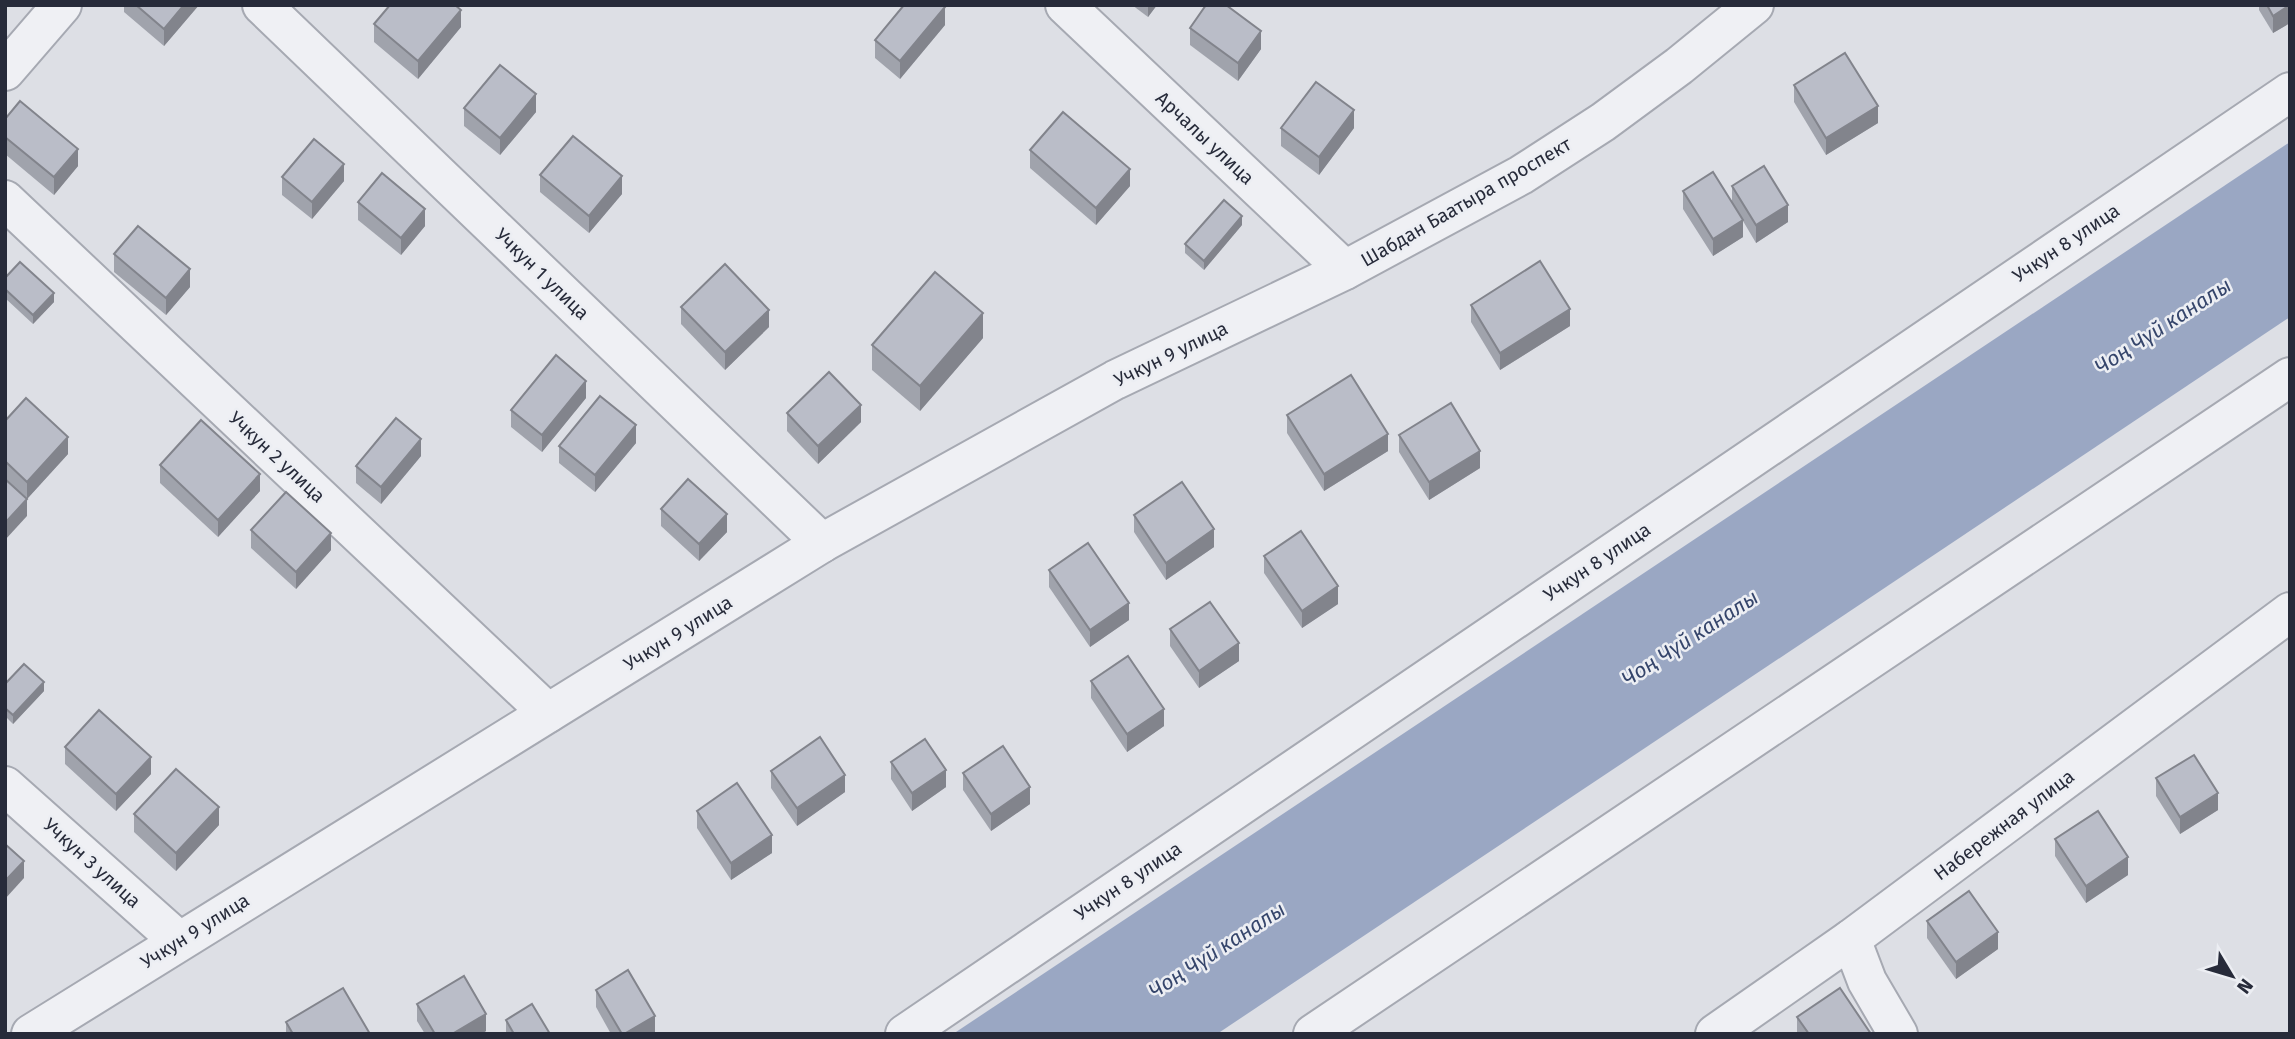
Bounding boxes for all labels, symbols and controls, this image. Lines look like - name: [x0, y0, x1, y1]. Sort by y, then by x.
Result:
- street label: Арчалы улица: [1151, 87, 1259, 189]
- street label: Шабдан Баатыра проспект: [1357, 132, 1576, 272]
- street label: Учкун 8 улица: [2008, 199, 2124, 287]
- street label: Учкун 1 улица: [490, 223, 594, 325]
- water label: Чоң Чүй каналы: [2090, 272, 2236, 380]
- street label: Учкун 9 улица: [1110, 317, 1232, 391]
- street label: Учкун 2 улица: [224, 407, 330, 507]
- street label: Учкун 8 улица: [1539, 518, 1655, 606]
- water label: Чоң Чүй каналы: [1617, 584, 1763, 692]
- street label: Учкун 9 улица: [619, 590, 737, 676]
- street label: Набережная улица: [1929, 765, 2079, 885]
- street label: Учкун 3 улица: [39, 813, 145, 913]
- street label: Учкун 8 улица: [1070, 837, 1186, 925]
- street label: Учкун 9 улица: [136, 888, 254, 974]
- water label: Чоң Чүй каналы: [1144, 896, 1290, 1004]
- north arrow: [2197, 941, 2267, 1011]
- text: N: [2232, 974, 2258, 998]

